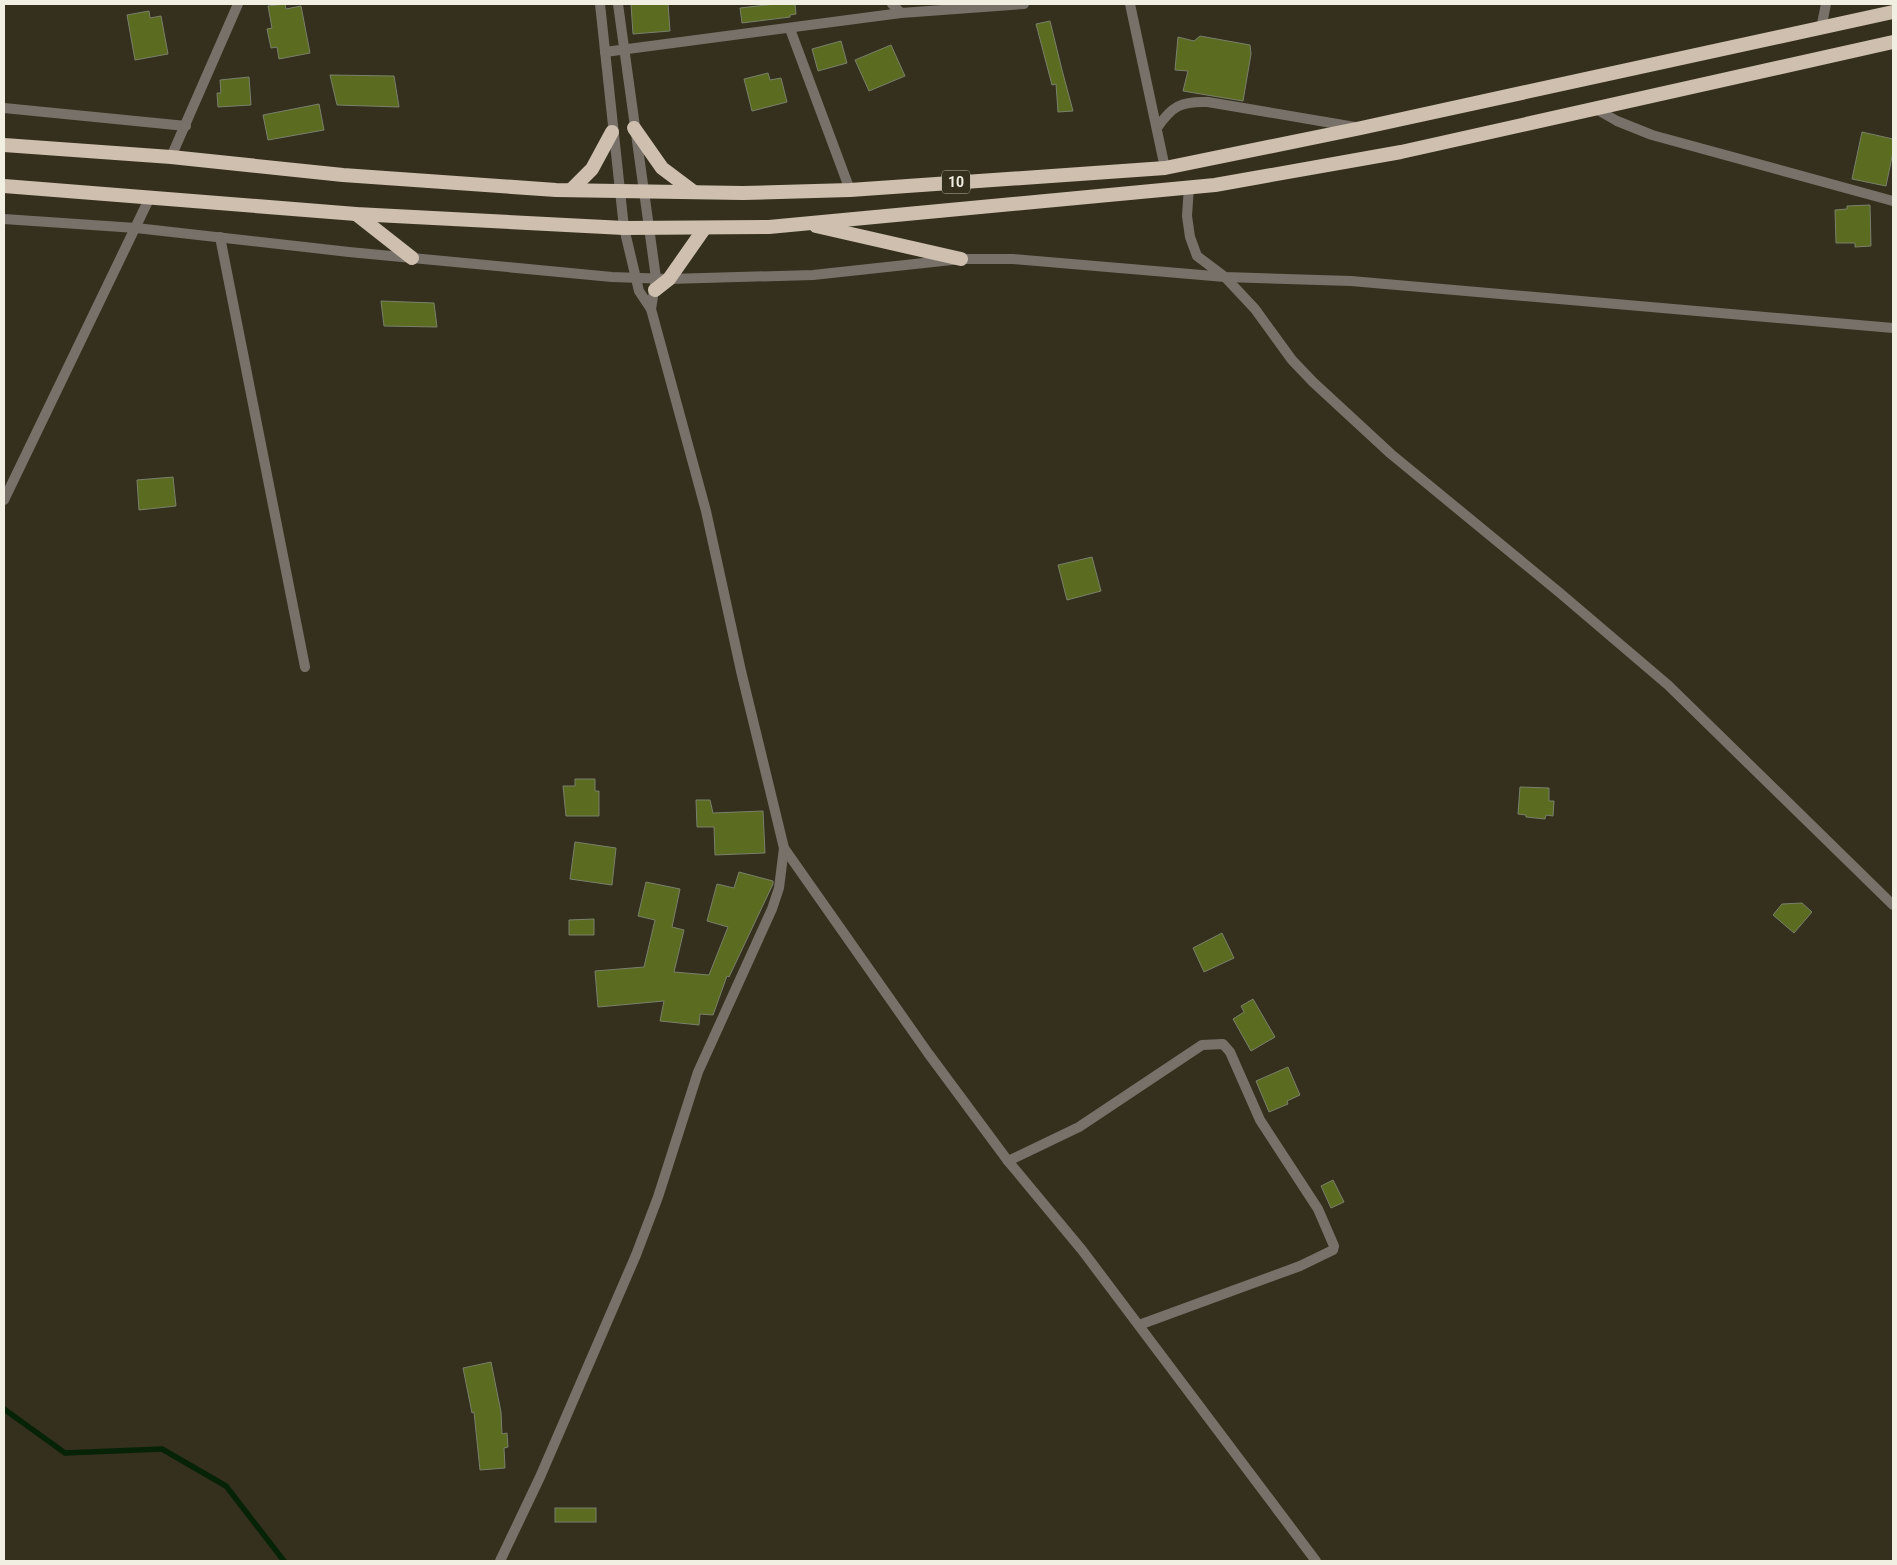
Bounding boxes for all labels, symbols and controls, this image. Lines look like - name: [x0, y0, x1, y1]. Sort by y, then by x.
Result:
- road number: 10: [942, 170, 970, 193]

